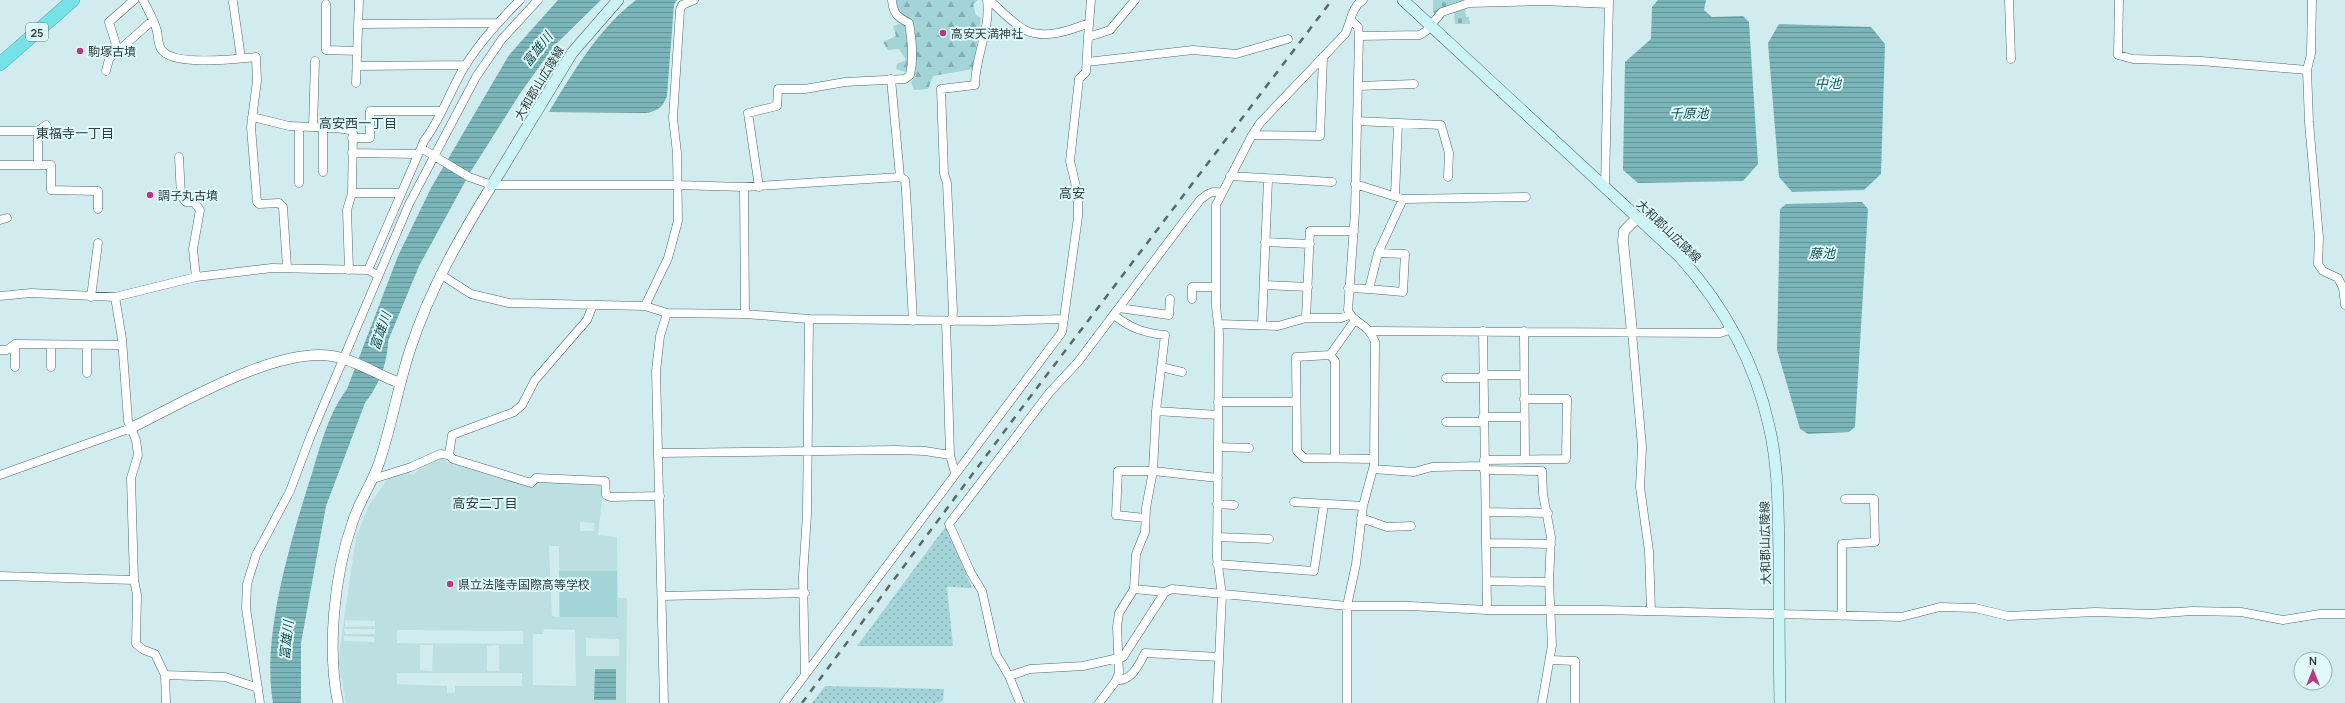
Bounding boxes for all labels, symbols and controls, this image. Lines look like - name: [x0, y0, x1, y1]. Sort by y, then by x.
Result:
- road number: 25: [26, 23, 48, 41]
- place label: 高安天満神社: [951, 25, 1023, 42]
- water label: 富雄川: [518, 27, 557, 70]
- marker: 高安天満神社: [938, 28, 948, 38]
- place label: 駒塚古墳: [88, 43, 136, 60]
- street label: 大和郡山広陵線: [510, 43, 568, 123]
- marker: 駒塚古墳: [75, 46, 85, 56]
- water label: 中池: [1815, 74, 1843, 92]
- water label: 千原池: [1669, 104, 1710, 122]
- district label: 高安西一丁目: [319, 114, 397, 132]
- district label: 東福寺一丁目: [36, 124, 114, 142]
- district label: 高安: [1059, 184, 1085, 202]
- place label: 調子丸古墳: [158, 187, 218, 204]
- marker: 調子丸古墳: [145, 190, 155, 200]
- street label: 大和郡山広陵線: [1633, 196, 1705, 266]
- water label: 藤池: [1809, 244, 1837, 262]
- water label: 富雄川: [365, 308, 396, 352]
- district label: 高安二丁目: [452, 494, 518, 512]
- street label: 大和郡山広陵線: [1756, 501, 1774, 585]
- place label: 県立法隆寺国際高等学校: [458, 576, 590, 593]
- marker: 県立法隆寺国際高等学校: [445, 579, 455, 589]
- water label: 富雄川: [275, 618, 297, 660]
- north arrow: [2293, 651, 2333, 691]
- text: N: [2309, 653, 2317, 668]

